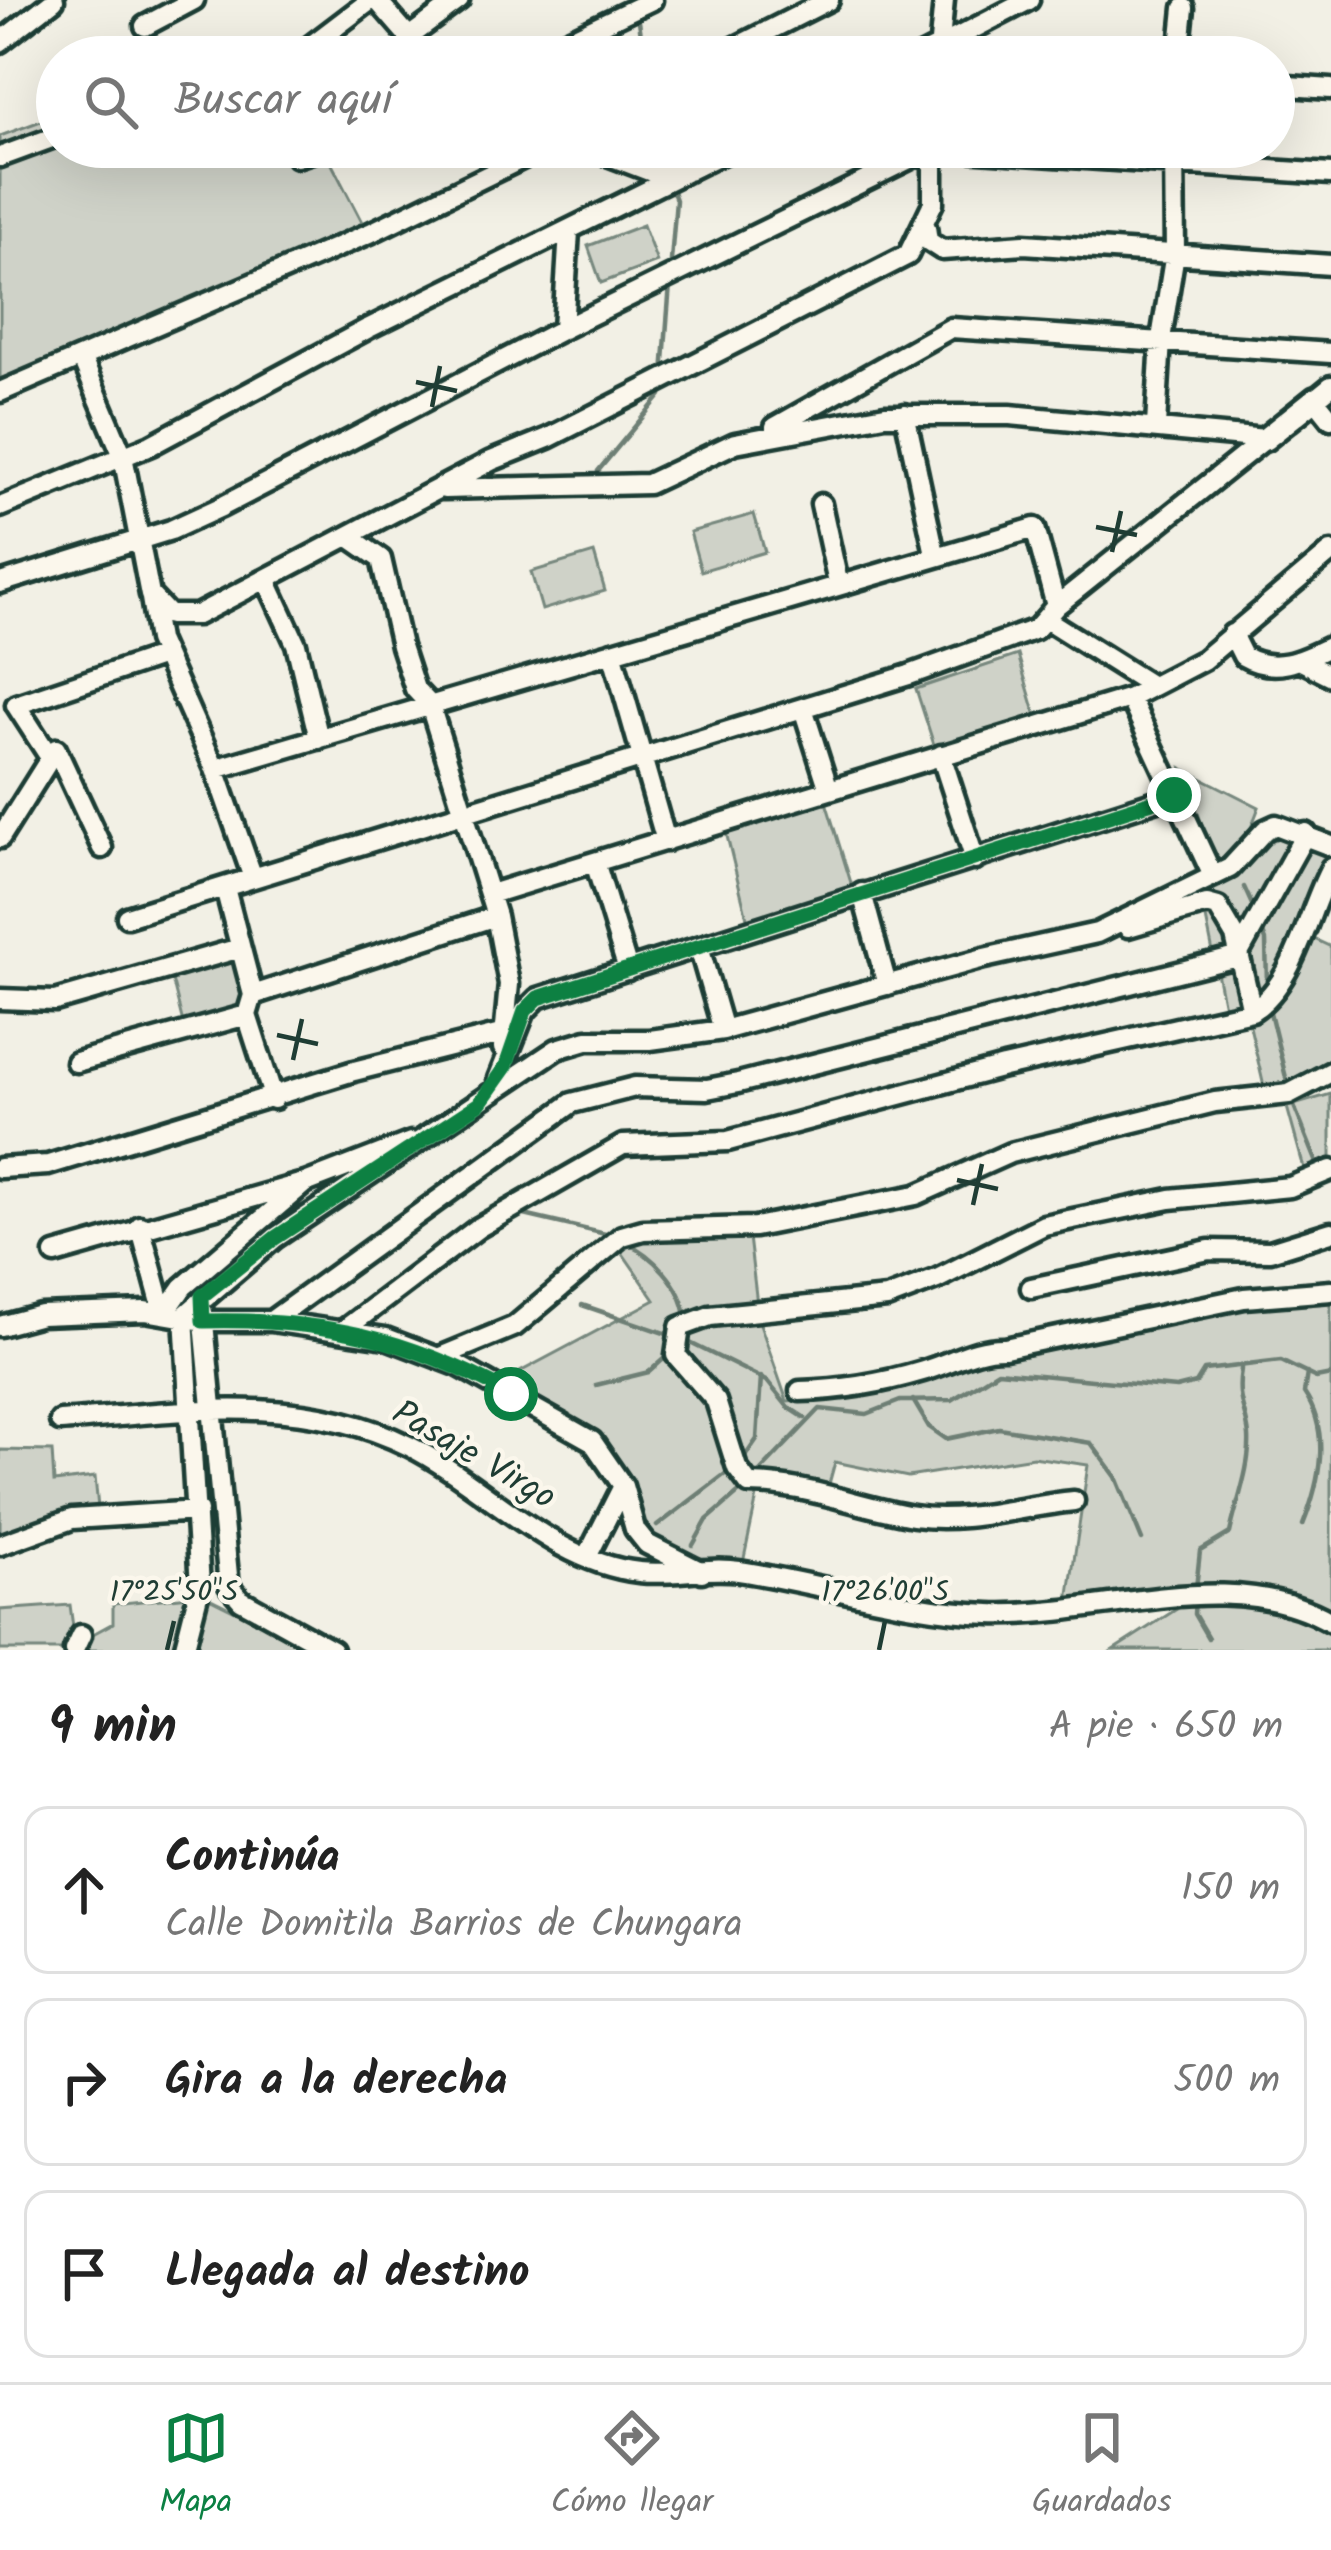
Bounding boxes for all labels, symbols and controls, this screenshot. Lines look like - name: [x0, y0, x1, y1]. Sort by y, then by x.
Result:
- search box: [36, 36, 1295, 168]
- text: Buscar aquí: [174, 66, 392, 138]
- icon: search: [78, 69, 144, 135]
- route end: [1147, 768, 1201, 822]
- route start: [484, 1367, 538, 1421]
- street label: Pasaje Virgo: [380, 1386, 566, 1526]
- text: 17°25'50"S: [110, 1569, 238, 1617]
- text: 17°26'00"S: [821, 1569, 949, 1617]
- text: 9 min: [48, 1688, 177, 1769]
- text: A pie · 650 m: [1049, 1697, 1283, 1759]
- text: Continúa: [165, 1823, 340, 1895]
- icon: ahead: [51, 1857, 117, 1923]
- text: 150 m: [1181, 1859, 1280, 1921]
- text: Calle Domitila Barrios de Chungara: [165, 1895, 743, 1957]
- text: Gira a la derecha: [165, 2046, 507, 2118]
- icon: right: [51, 2049, 117, 2115]
- text: 500 m: [1173, 2051, 1280, 2113]
- text: Llegada al destino: [165, 2238, 530, 2310]
- icon: arrive: [51, 2241, 117, 2307]
- tab: Mapa: [159, 2405, 232, 2530]
- tab: Cómo llegar: [551, 2405, 713, 2530]
- tab: Guardados: [1032, 2405, 1172, 2530]

